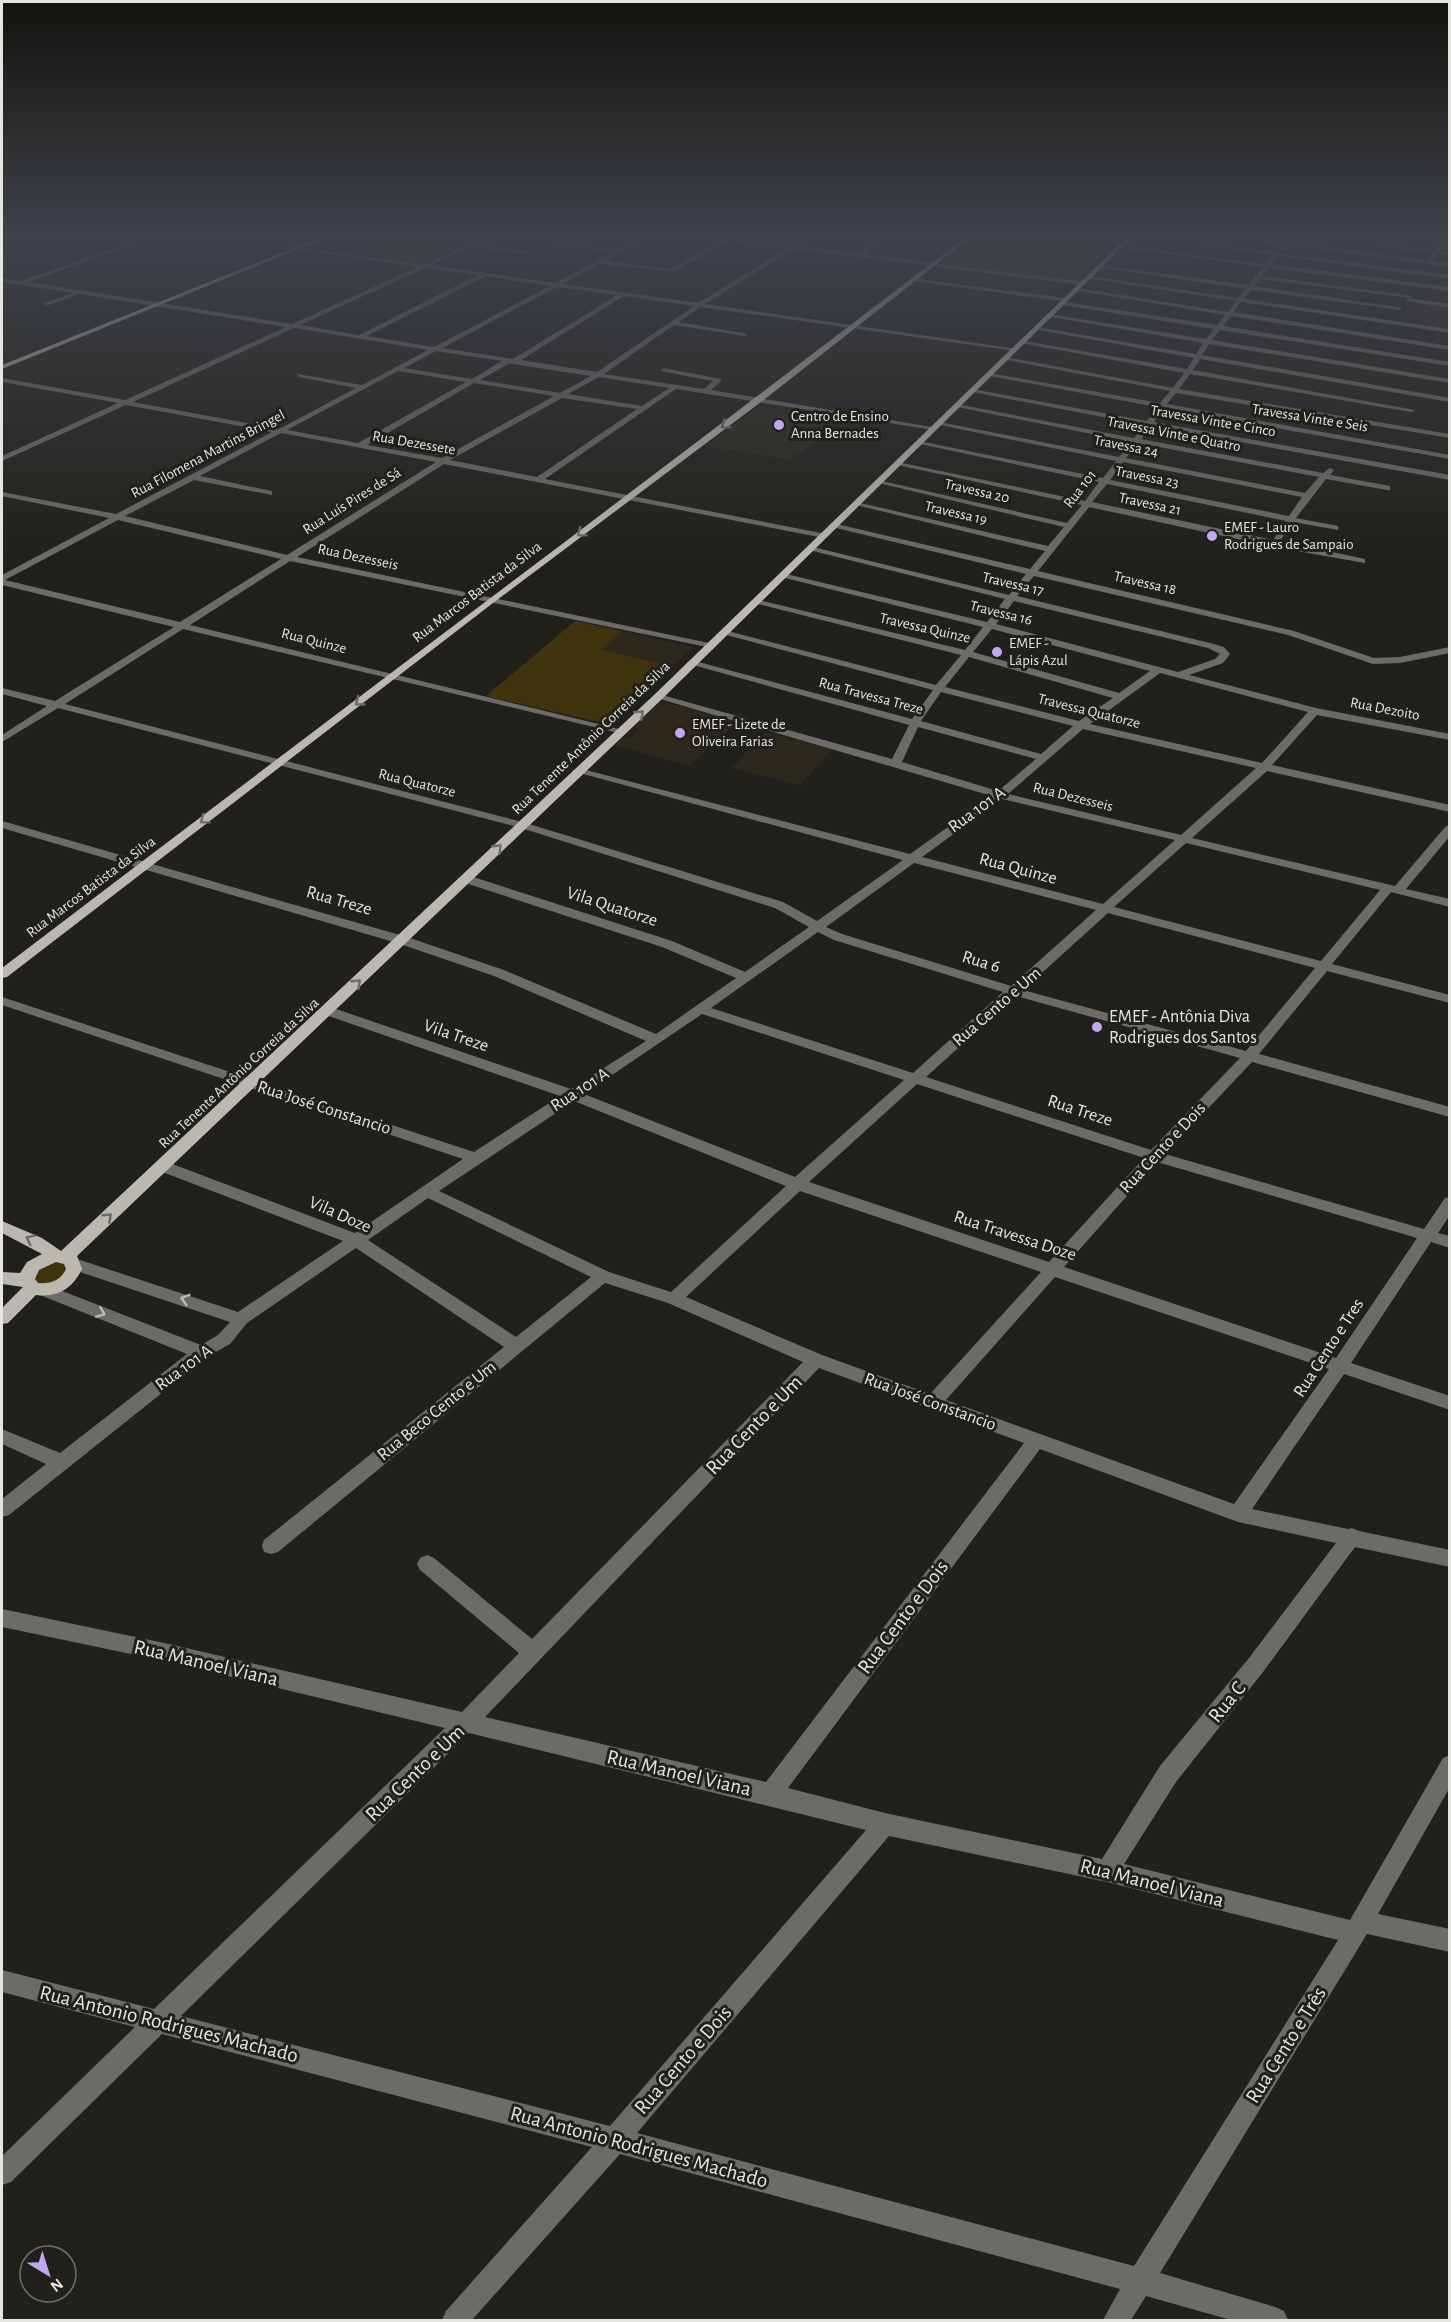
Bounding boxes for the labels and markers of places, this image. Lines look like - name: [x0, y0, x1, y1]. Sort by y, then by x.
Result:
- place label: Centro de Ensino Anna Bernades: [791, 409, 889, 441]
- marker: Centro de Ensino Anna Bernades: [772, 418, 786, 432]
- place label: EMEF - Lauro Rodrigues de Sampaio: [1224, 520, 1354, 552]
- marker: EMEF - Lauro Rodrigues de Sampaio: [1205, 529, 1219, 543]
- place label: EMEF - Lápis Azul: [1009, 636, 1068, 668]
- marker: EMEF - Lápis Azul: [990, 645, 1004, 659]
- place label: EMEF - Lizete de Oliveira Farias: [692, 717, 786, 749]
- marker: EMEF - Lizete de Oliveira Farias: [673, 726, 687, 740]
- place label: EMEF - Antônia Diva Rodrigues dos Santos: [1109, 1008, 1257, 1047]
- marker: EMEF - Antônia Diva Rodrigues dos Santos: [1090, 1020, 1104, 1034]

